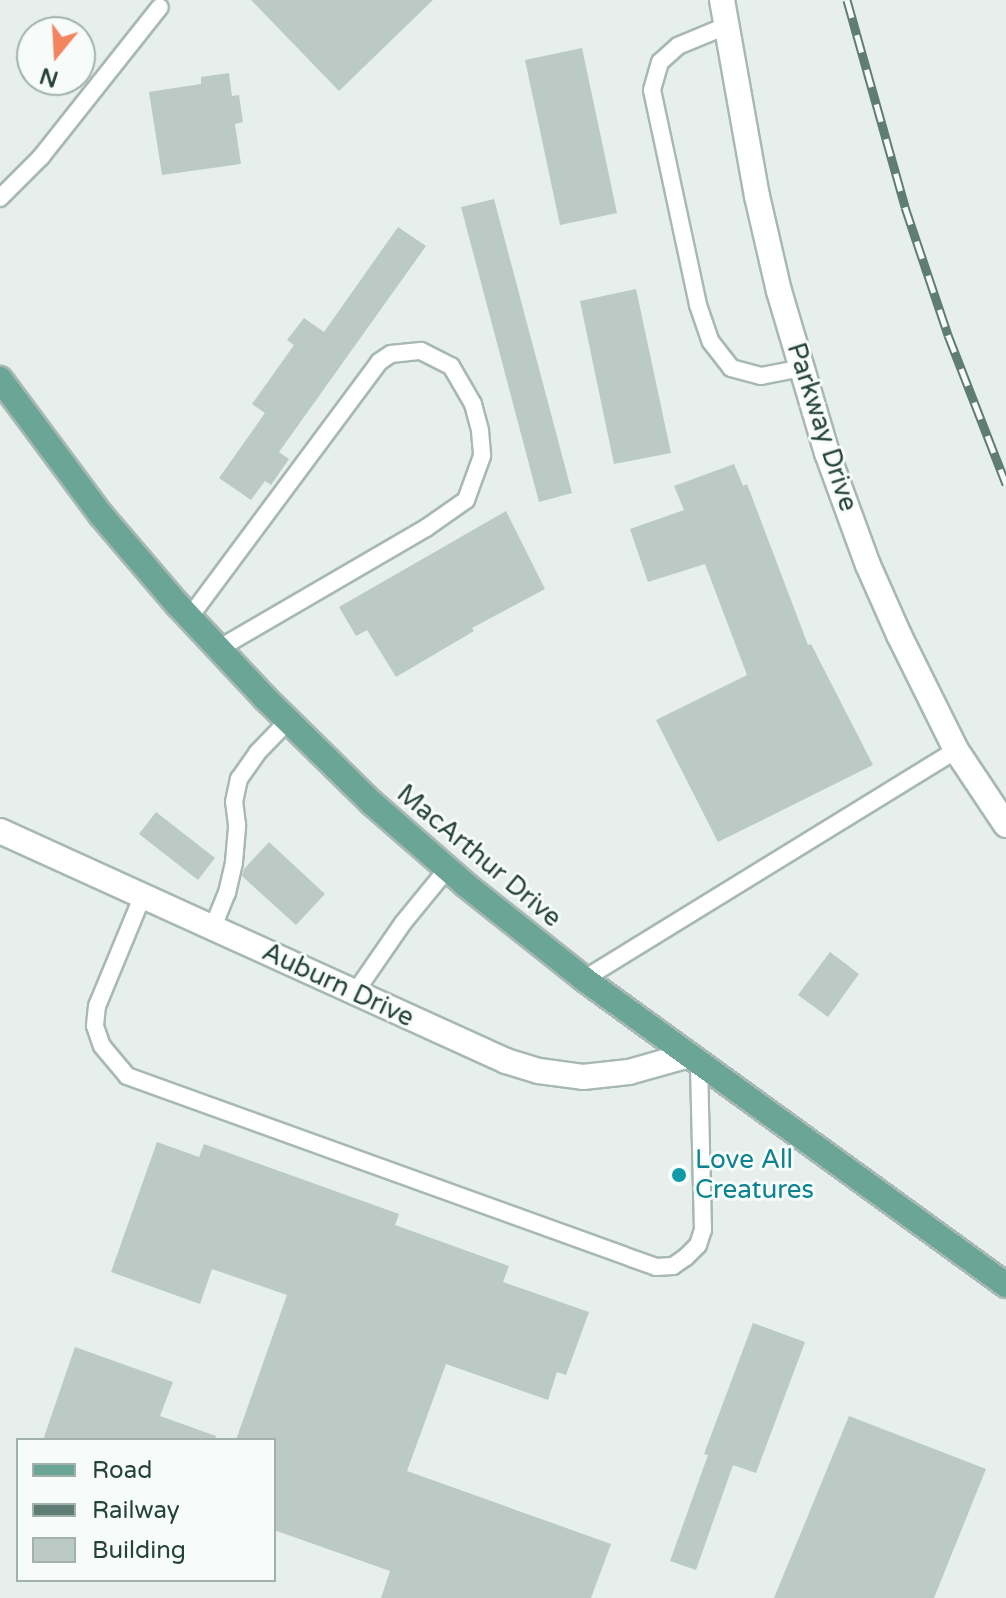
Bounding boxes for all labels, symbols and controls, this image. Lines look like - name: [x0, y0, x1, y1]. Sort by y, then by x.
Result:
- north arrow: [16, 16, 96, 96]
- text: N: [37, 62, 62, 92]
- street label: Parkway Drive: [780, 339, 864, 515]
- street label: MacArthur Drive: [390, 778, 568, 934]
- street label: Auburn Drive: [257, 936, 419, 1034]
- place label: Love All Creatures: [695, 1144, 814, 1206]
- marker: Love All Creatures: [670, 1166, 688, 1184]
- legend: [16, 1438, 276, 1582]
- text: Road: [92, 1456, 152, 1485]
- text: Railway: [92, 1496, 180, 1525]
- text: Building: [92, 1536, 186, 1565]

